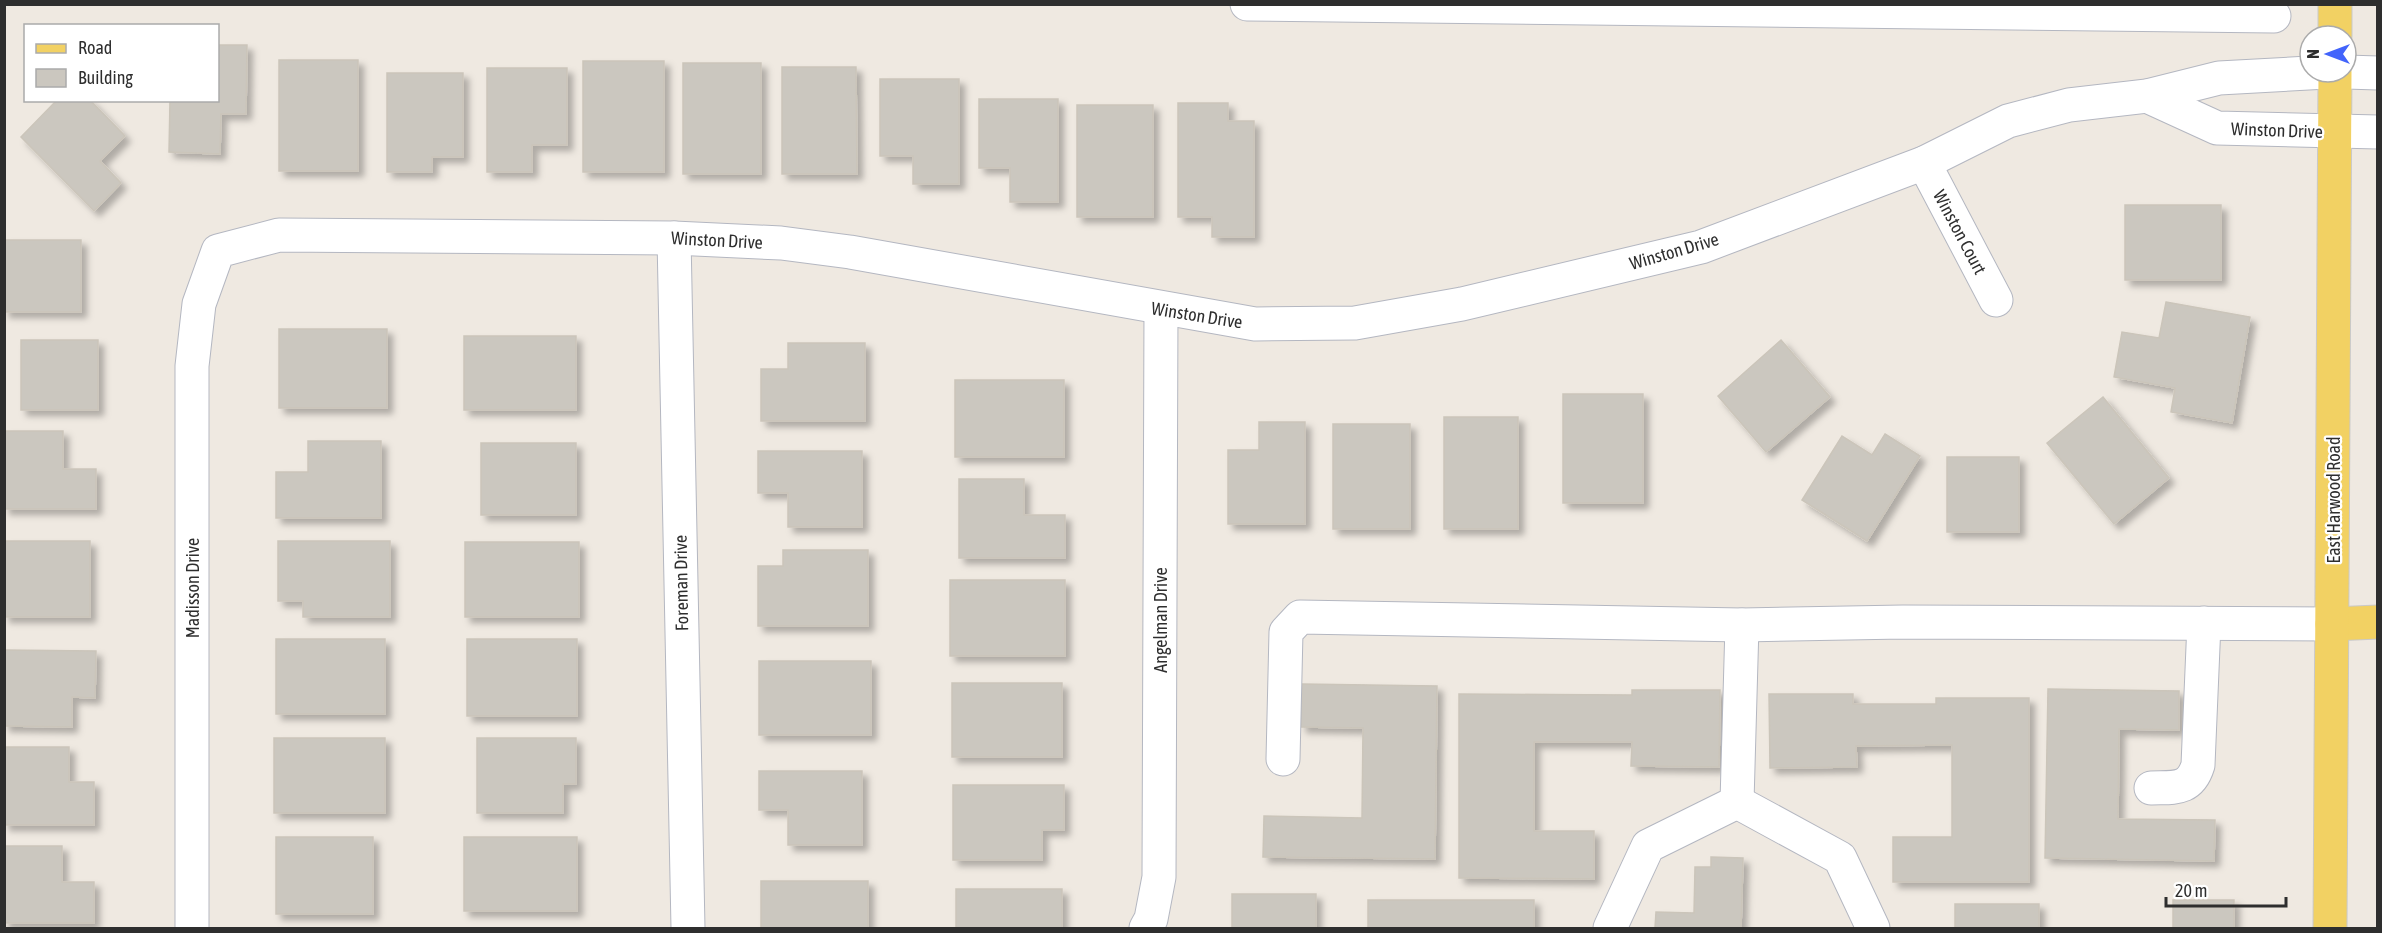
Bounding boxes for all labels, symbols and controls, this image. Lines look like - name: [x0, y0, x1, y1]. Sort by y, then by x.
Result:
- legend: [24, 24, 219, 102]
- north arrow: [2298, 24, 2358, 84]
- text: Road: [78, 37, 112, 58]
- text: N: [2304, 49, 2322, 59]
- text: Building: [78, 67, 133, 88]
- street label: Winston Drive: [2231, 118, 2323, 142]
- street label: Winston Court: [1929, 186, 1991, 278]
- street label: Winston Drive: [671, 227, 763, 253]
- street label: Winston Drive: [1627, 228, 1721, 274]
- street label: Winston Drive: [1150, 297, 1244, 333]
- street label: East Harwood Road: [2323, 436, 2344, 564]
- street label: Foreman Drive: [670, 535, 692, 631]
- street label: Madisson Drive: [182, 538, 203, 638]
- street label: Angelman Drive: [1150, 567, 1171, 673]
- scale bar: [2166, 870, 2286, 908]
- text: 20 m: [2175, 880, 2207, 901]

